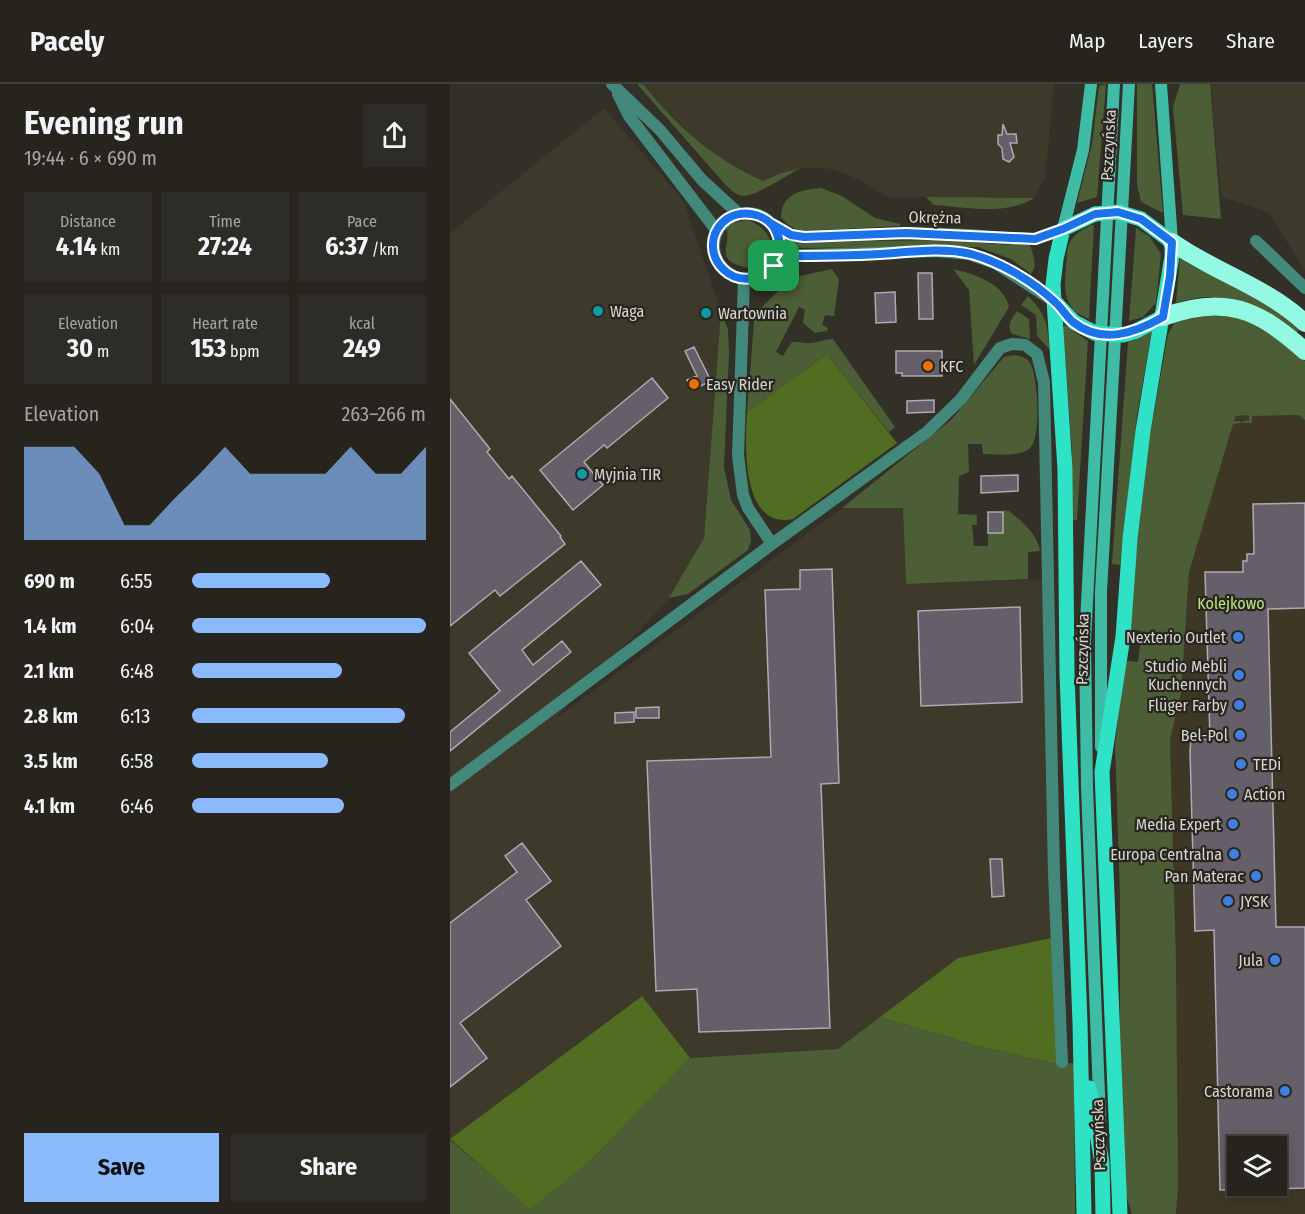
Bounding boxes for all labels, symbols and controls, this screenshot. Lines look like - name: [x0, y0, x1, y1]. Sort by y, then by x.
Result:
- text: Pacely: [30, 25, 104, 58]
- text: Map: [1069, 28, 1105, 54]
- text: Layers: [1138, 28, 1193, 54]
- text: Share: [1226, 28, 1275, 54]
- text: Evening run: [24, 103, 184, 143]
- button: share: [363, 104, 426, 167]
- street label: Pszczyńska: [1097, 109, 1120, 181]
- text: 19:44 · 6 × 690 m: [24, 146, 157, 170]
- street label: Okrężna: [908, 208, 962, 227]
- text: Distance: [60, 212, 116, 231]
- text: Time: [209, 212, 241, 231]
- text: Pace: [347, 212, 377, 231]
- text: 4.14: [56, 231, 97, 262]
- text: 27:24: [198, 231, 252, 262]
- text: 6:37: [325, 231, 368, 262]
- text: km: [97, 240, 120, 259]
- text: /km: [368, 240, 399, 259]
- pin: [748, 240, 799, 291]
- icon: arrive: [757, 249, 790, 282]
- place label: Waga: [610, 302, 644, 321]
- marker: Waga: [591, 304, 605, 318]
- place label: Wartownia: [718, 304, 787, 323]
- marker: Wartownia: [699, 306, 713, 320]
- text: Elevation: [58, 314, 118, 333]
- text: Heart rate: [192, 314, 258, 333]
- text: kcal: [349, 314, 375, 333]
- text: 30: [67, 333, 93, 364]
- text: 153: [191, 333, 226, 364]
- text: 249: [343, 333, 381, 364]
- text: m: [93, 342, 109, 361]
- text: bpm: [226, 342, 259, 361]
- place label: KFC: [940, 357, 963, 376]
- marker: KFC: [921, 359, 935, 373]
- place label: Easy Rider: [706, 375, 774, 394]
- marker: Easy Rider: [687, 377, 701, 391]
- text: Elevation: [24, 402, 99, 426]
- text: 263–266 m: [341, 402, 426, 426]
- place label: Myjnia TIR: [594, 465, 661, 484]
- marker: Myjnia TIR: [575, 467, 589, 481]
- text: 690 m: [24, 569, 75, 593]
- text: 6:55: [120, 569, 153, 593]
- park label: Kolejkowo: [1197, 594, 1265, 613]
- street label: Pszczyńska: [1072, 613, 1093, 685]
- text: 1.4 km: [24, 614, 76, 638]
- text: 6:04: [120, 614, 154, 638]
- place label: Nexterio Outlet: [1126, 628, 1227, 647]
- marker: Nexterio Outlet: [1231, 630, 1245, 644]
- place label: Studio Mebli Kuchennych: [1145, 657, 1227, 694]
- text: 2.1 km: [24, 659, 74, 683]
- text: 6:48: [120, 659, 154, 683]
- marker: Studio Mebli Kuchennych: [1232, 668, 1246, 682]
- place label: Flüger Farby: [1148, 696, 1228, 715]
- marker: Flüger Farby: [1232, 698, 1246, 712]
- text: 2.8 km: [24, 704, 78, 728]
- text: 6:13: [120, 704, 150, 728]
- place label: Bel-Pol: [1181, 726, 1228, 745]
- marker: Bel-Pol: [1233, 728, 1247, 742]
- text: 3.5 km: [24, 749, 78, 773]
- text: 6:58: [120, 749, 153, 773]
- place label: TEDi: [1253, 755, 1281, 774]
- marker: TEDi: [1234, 757, 1248, 771]
- place label: Action: [1244, 785, 1285, 804]
- marker: Action: [1225, 787, 1239, 801]
- text: 4.1 km: [24, 794, 75, 818]
- text: 6:46: [120, 794, 154, 818]
- place label: Media Expert: [1136, 815, 1222, 834]
- marker: Media Expert: [1226, 817, 1240, 831]
- place label: Europa Centralna: [1110, 845, 1222, 864]
- marker: Europa Centralna: [1227, 847, 1241, 861]
- place label: Pan Materac: [1165, 867, 1244, 886]
- marker: Pan Materac: [1249, 869, 1263, 883]
- place label: JYSK: [1240, 892, 1269, 911]
- marker: JYSK: [1221, 894, 1235, 908]
- place label: Jula: [1238, 951, 1263, 970]
- marker: Jula: [1268, 953, 1282, 967]
- place label: Castorama: [1204, 1082, 1273, 1101]
- marker: Castorama: [1278, 1084, 1292, 1098]
- street label: Pszczyńska: [1088, 1099, 1109, 1171]
- button: Save: [24, 1133, 219, 1202]
- button: Share: [231, 1133, 426, 1202]
- map controls: [1227, 1136, 1287, 1196]
- button: layers: [1227, 1136, 1287, 1196]

